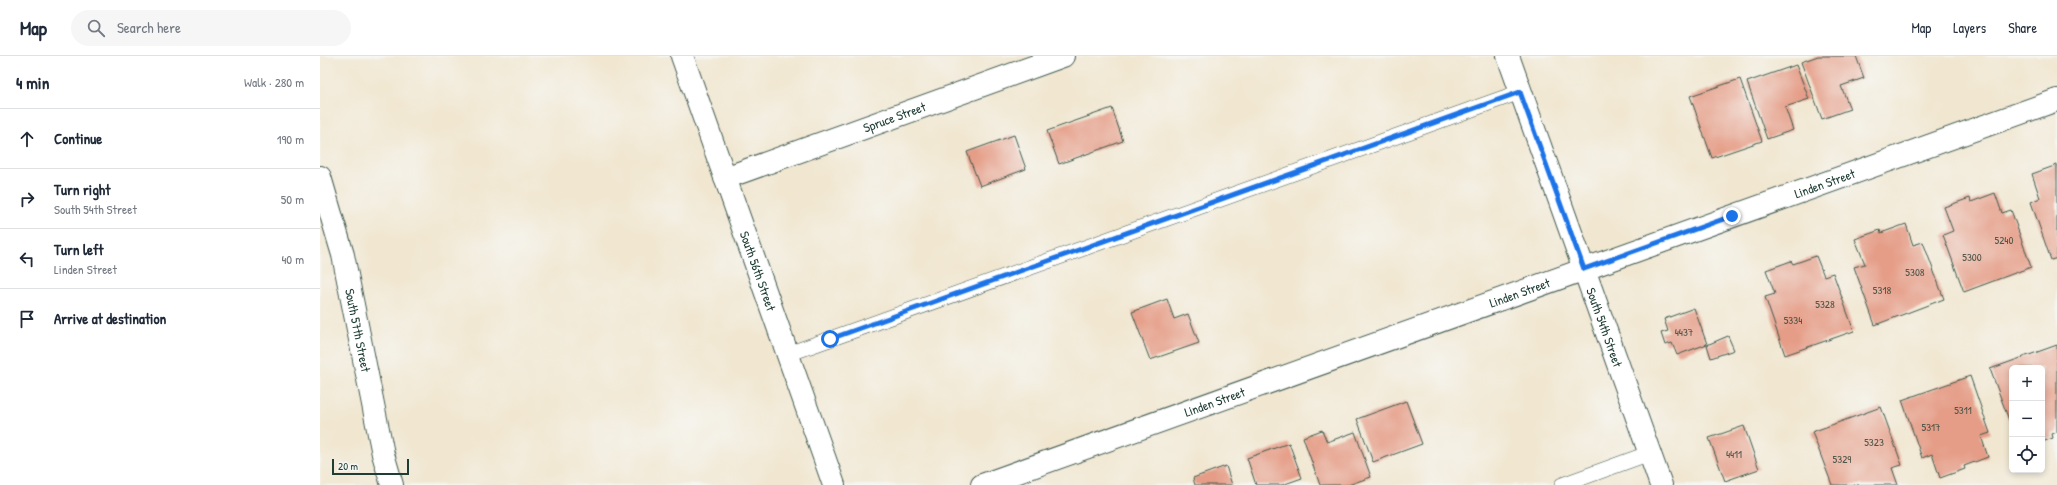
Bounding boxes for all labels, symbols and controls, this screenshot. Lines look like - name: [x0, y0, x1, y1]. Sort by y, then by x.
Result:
- search box: [71, 10, 351, 46]
- text: Map: [20, 15, 47, 41]
- icon: search: [85, 17, 107, 39]
- text: Search here: [117, 17, 181, 38]
- text: Map: [1911, 18, 1931, 37]
- text: Layers: [1953, 18, 1986, 37]
- text: Share: [2008, 18, 2037, 37]
- text: 4 min: [16, 71, 49, 94]
- text: Walk · 280 m: [244, 73, 304, 91]
- street label: Spruce Street: [861, 97, 929, 136]
- icon: ahead: [16, 128, 38, 150]
- text: Continue: [54, 128, 102, 149]
- text: 190 m: [277, 130, 304, 148]
- street label: Linden Street: [1792, 164, 1858, 202]
- text: Turn right: [54, 179, 110, 200]
- icon: right: [16, 188, 38, 210]
- text: 50 m: [281, 190, 304, 208]
- text: South 54th Street: [54, 200, 137, 218]
- route end: [1723, 207, 1741, 225]
- street label: South 56th Street: [736, 229, 781, 314]
- house number: 5240: [1995, 233, 2013, 247]
- text: Turn left: [54, 239, 104, 260]
- icon: left: [16, 248, 38, 270]
- text: 40 m: [281, 250, 304, 268]
- house number: 5300: [1962, 250, 1982, 264]
- text: Linden Street: [54, 260, 117, 278]
- house number: 5308: [1905, 265, 1925, 279]
- street label: Linden Street: [1487, 273, 1553, 312]
- house number: 5318: [1873, 283, 1891, 297]
- street label: South 54th Street: [1582, 285, 1627, 370]
- street label: South 57th Street: [341, 287, 375, 374]
- house number: 5328: [1815, 297, 1835, 311]
- icon: arrive: [16, 308, 38, 330]
- text: Arrive at destination: [54, 308, 166, 329]
- house number: 5334: [1784, 313, 1802, 327]
- house number: 4437: [1675, 325, 1693, 339]
- route start: [821, 330, 839, 348]
- map controls: [2009, 365, 2045, 473]
- button: +: [2009, 365, 2045, 401]
- street label: Linden Street: [1182, 382, 1248, 421]
- button: −: [2009, 401, 2045, 437]
- house number: 5311: [1954, 403, 1972, 417]
- house number: 5317: [1921, 420, 1941, 434]
- house number: 5323: [1864, 435, 1884, 449]
- button: locate: [2009, 437, 2045, 473]
- house number: 4411: [1726, 447, 1742, 461]
- house number: 5329: [1833, 452, 1851, 466]
- scale bar: [332, 457, 409, 476]
- text: 20 m: [338, 459, 358, 473]

